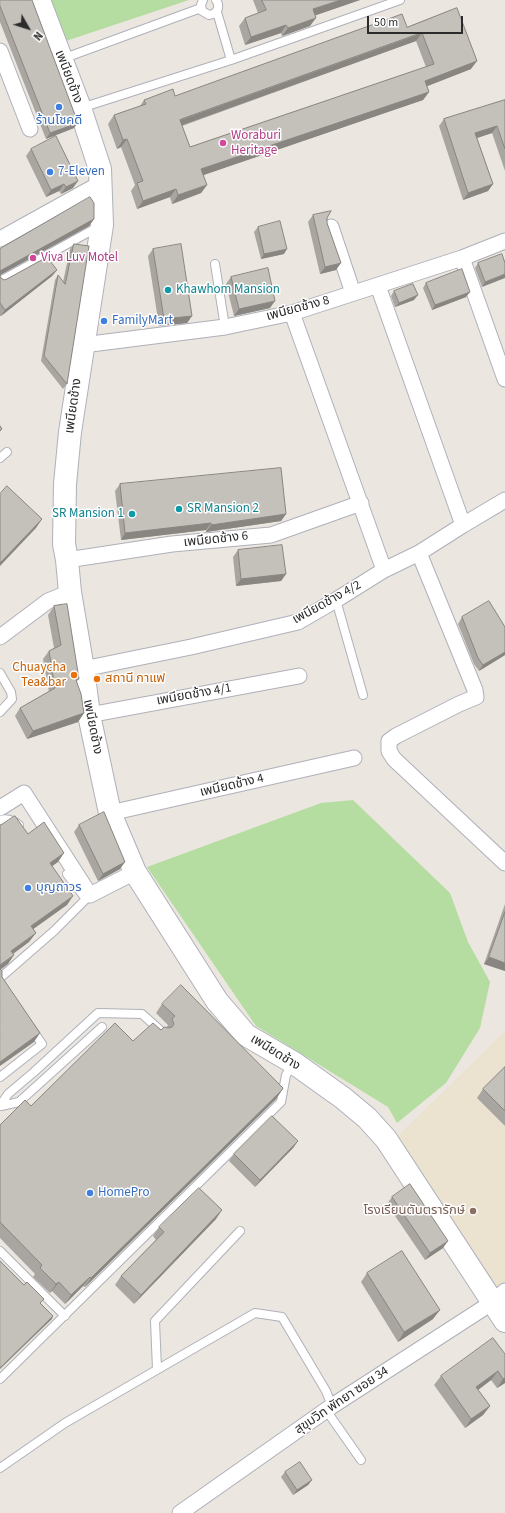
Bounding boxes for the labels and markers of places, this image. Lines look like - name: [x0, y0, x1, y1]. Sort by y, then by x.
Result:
- marker: ร้านโชคดี: [54, 102, 64, 112]
- place label: ร้านโชคดี: [36, 113, 82, 129]
- place label: Woraburi Heritage: [231, 128, 281, 159]
- marker: Woraburi Heritage: [218, 138, 228, 148]
- place label: 7-Eleven: [58, 164, 105, 180]
- marker: 7-Eleven: [45, 167, 55, 177]
- place label: Viva Luv Motel: [41, 250, 118, 266]
- marker: Viva Luv Motel: [28, 253, 38, 263]
- place label: Khawhom Mansion: [176, 282, 280, 298]
- marker: Khawhom Mansion: [163, 285, 173, 295]
- place label: FamilyMart: [112, 313, 173, 329]
- marker: FamilyMart: [99, 316, 109, 326]
- place label: SR Mansion 2: [187, 501, 259, 517]
- marker: SR Mansion 2: [174, 504, 184, 514]
- place label: SR Mansion 1: [52, 506, 124, 522]
- marker: SR Mansion 1: [127, 509, 137, 519]
- place label: Chuaycha Tea&bar: [12, 660, 66, 691]
- marker: Chuaycha Tea&bar: [69, 670, 79, 680]
- place label: สถานี กาแฟ: [105, 671, 165, 687]
- marker: สถานี กาแฟ: [92, 674, 102, 684]
- place label: บุญถาวร: [36, 880, 82, 896]
- marker: บุญถาวร: [23, 883, 33, 893]
- place label: HomePro: [98, 1185, 150, 1201]
- marker: HomePro: [85, 1188, 95, 1198]
- place label: โรงเรียนตันตรารักษ์: [363, 1203, 465, 1219]
- marker: โรงเรียนตันตรารักษ์: [468, 1206, 478, 1216]

